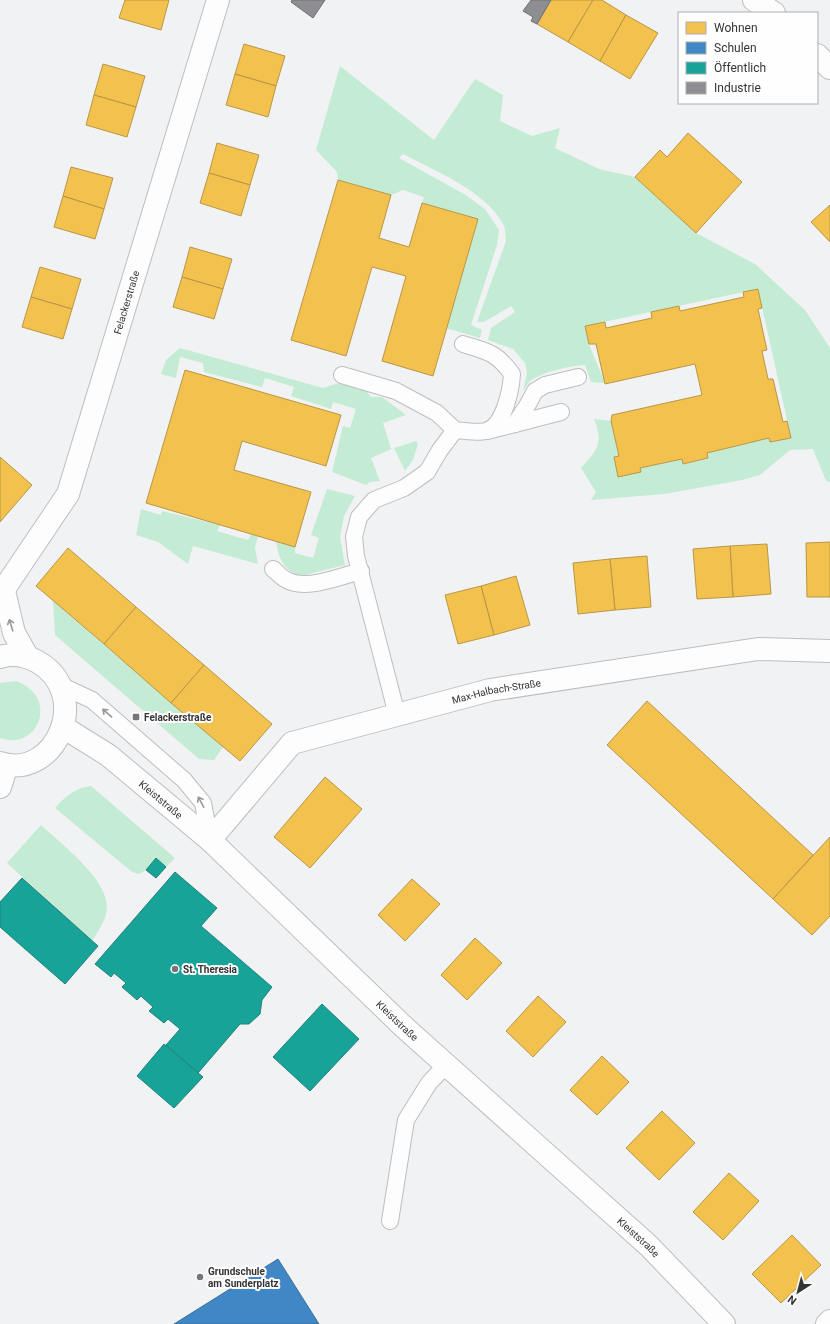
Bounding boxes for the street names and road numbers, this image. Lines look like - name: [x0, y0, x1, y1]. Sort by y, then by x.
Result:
- street label: Felackerstraße: [112, 269, 141, 336]
- street label: Max-Halbach-Straße: [451, 677, 542, 706]
- street label: Kleiststraße: [137, 778, 185, 821]
- street label: Kleiststraße: [374, 999, 420, 1043]
- street label: Kleiststraße: [615, 1215, 661, 1259]

